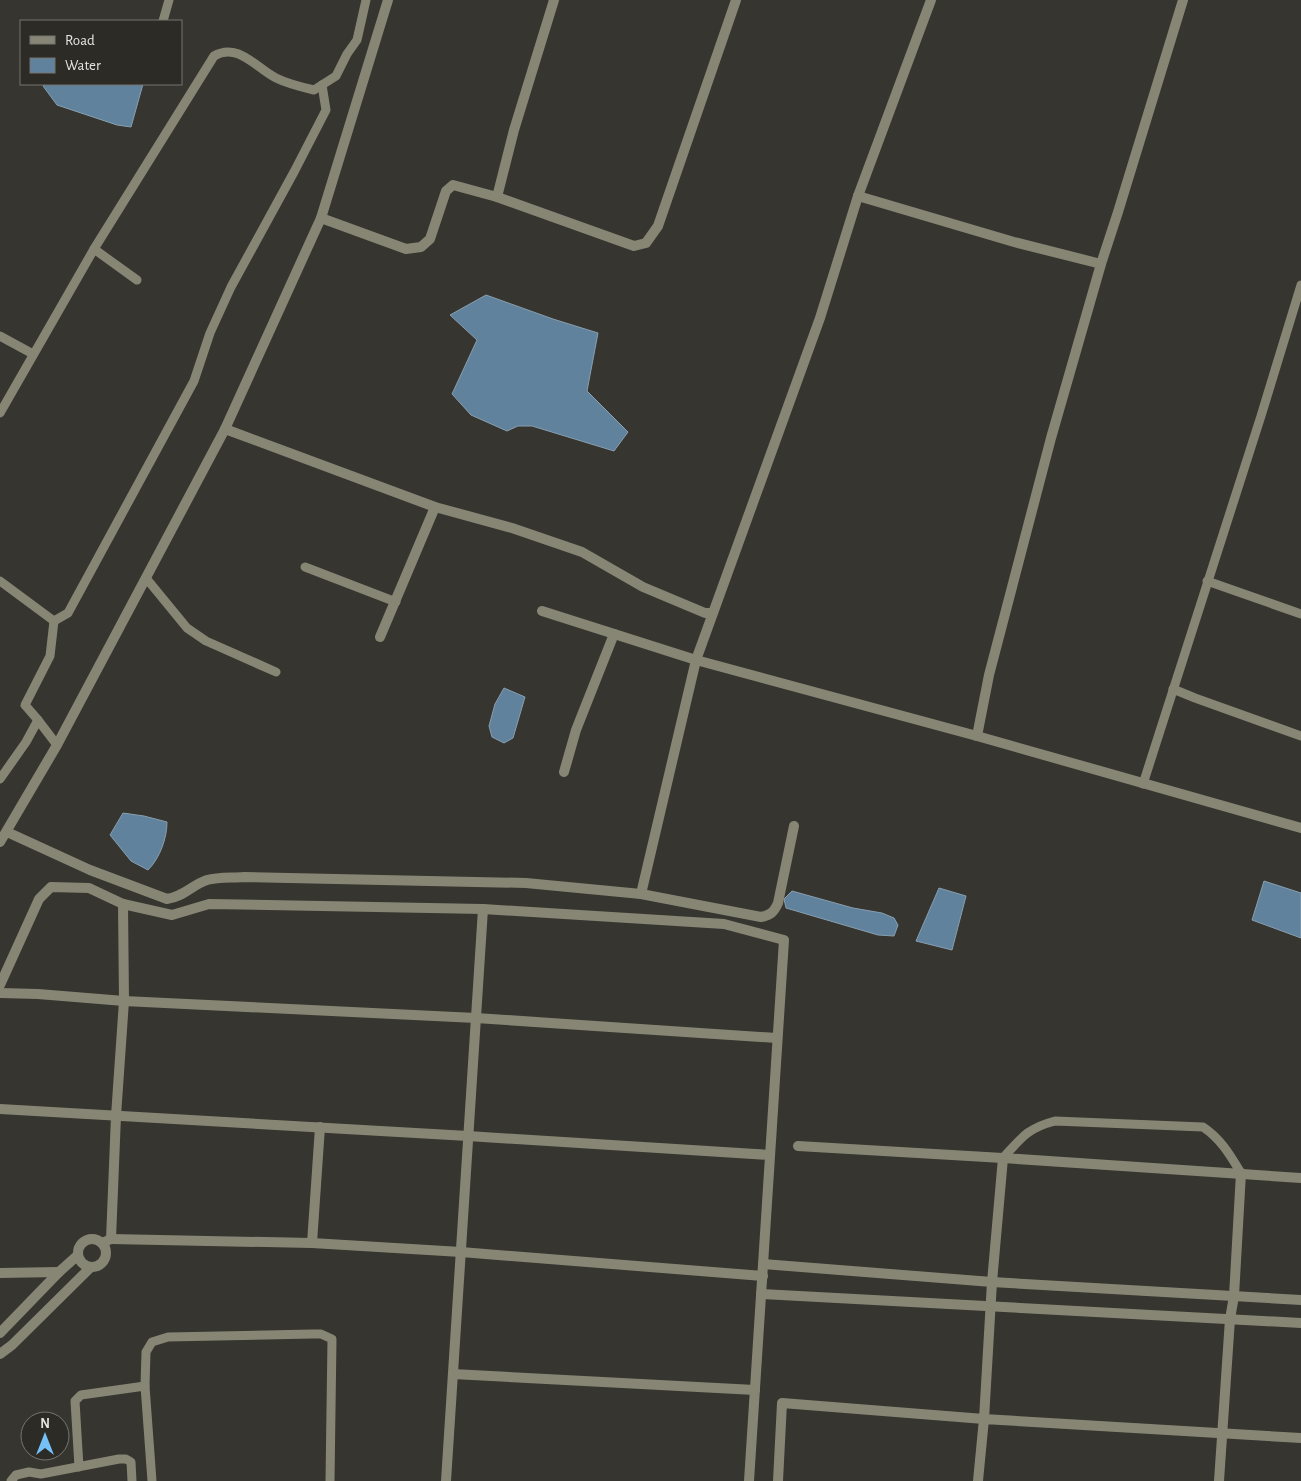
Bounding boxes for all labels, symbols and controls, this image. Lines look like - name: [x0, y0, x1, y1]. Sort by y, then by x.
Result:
- legend: [20, 20, 182, 85]
- text: Road: [65, 33, 95, 48]
- text: Water: [65, 58, 101, 73]
- north arrow: [20, 1411, 70, 1461]
- text: N: [40, 1417, 50, 1431]

